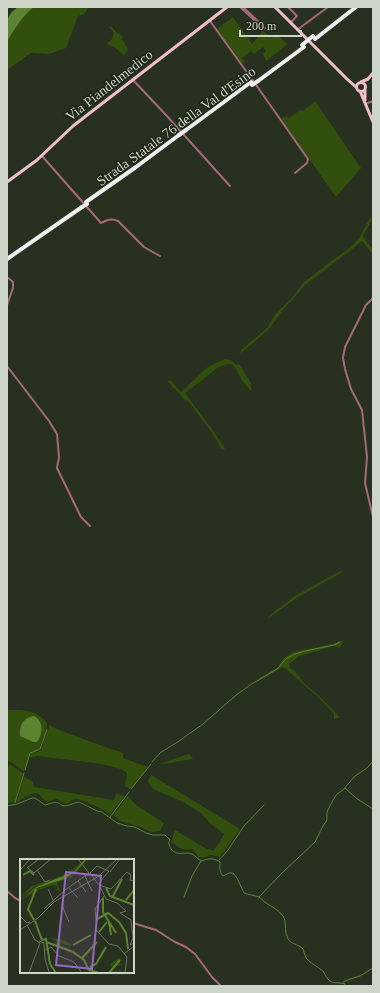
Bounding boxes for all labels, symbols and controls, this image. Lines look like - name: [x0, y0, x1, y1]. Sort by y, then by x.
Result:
- scale bar: [240, 12, 301, 38]
- text: 200 m: [246, 19, 277, 33]
- street label: Via Piandelmedico: [63, 47, 156, 124]
- street label: Strada Statale 76 della Val d'Esino: [94, 64, 259, 189]
- inset map: [20, 859, 134, 973]

